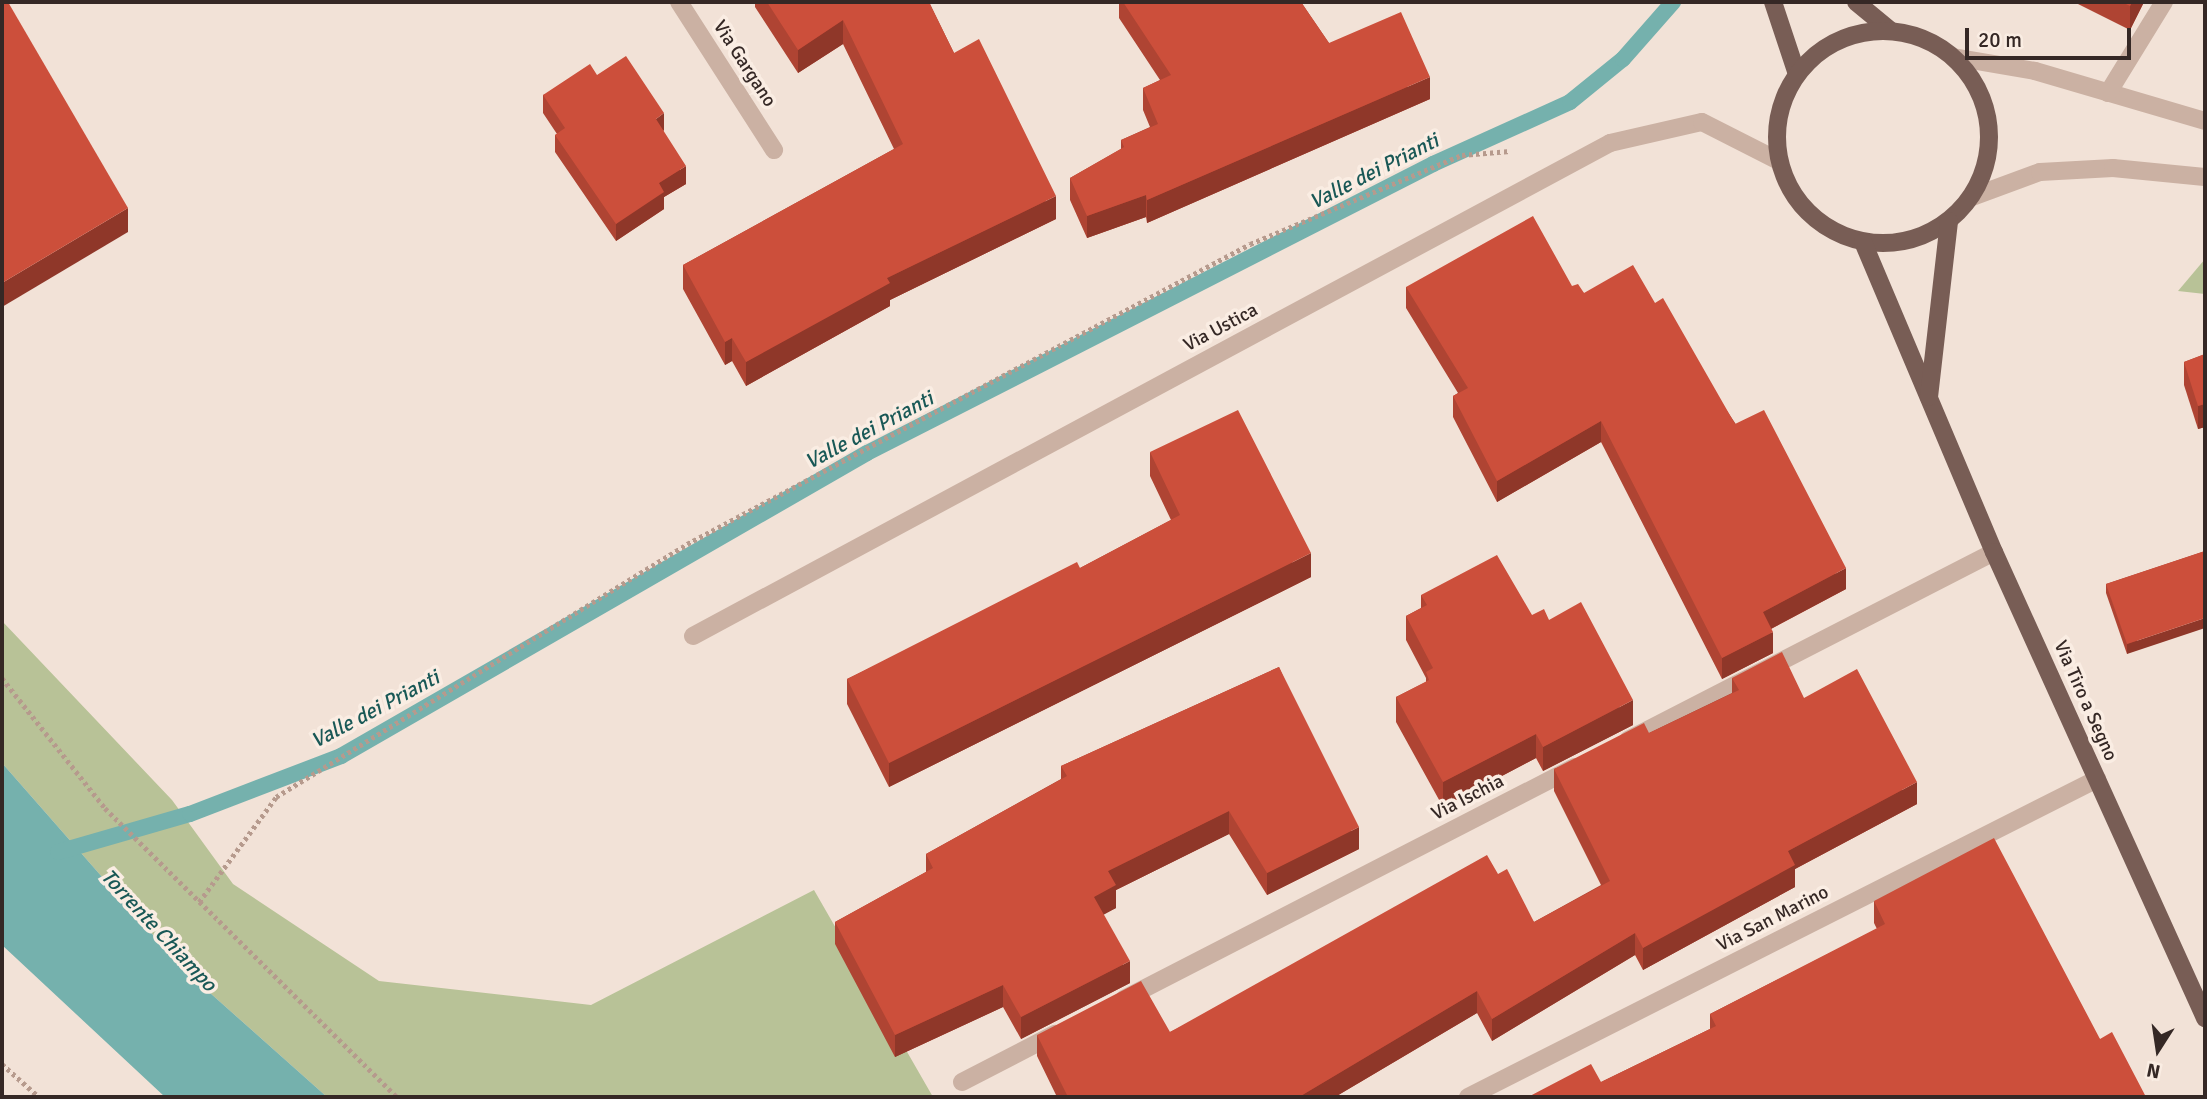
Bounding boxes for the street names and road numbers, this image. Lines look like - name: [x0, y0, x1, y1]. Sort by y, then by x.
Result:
- street label: Via Gargano: [708, 17, 780, 111]
- street label: Via Ustica: [1180, 299, 1262, 357]
- street label: Via Tiro a Segno: [2048, 637, 2122, 765]
- street label: Via Ischia: [1428, 770, 1508, 826]
- street label: Via San Marino: [1713, 881, 1833, 957]

